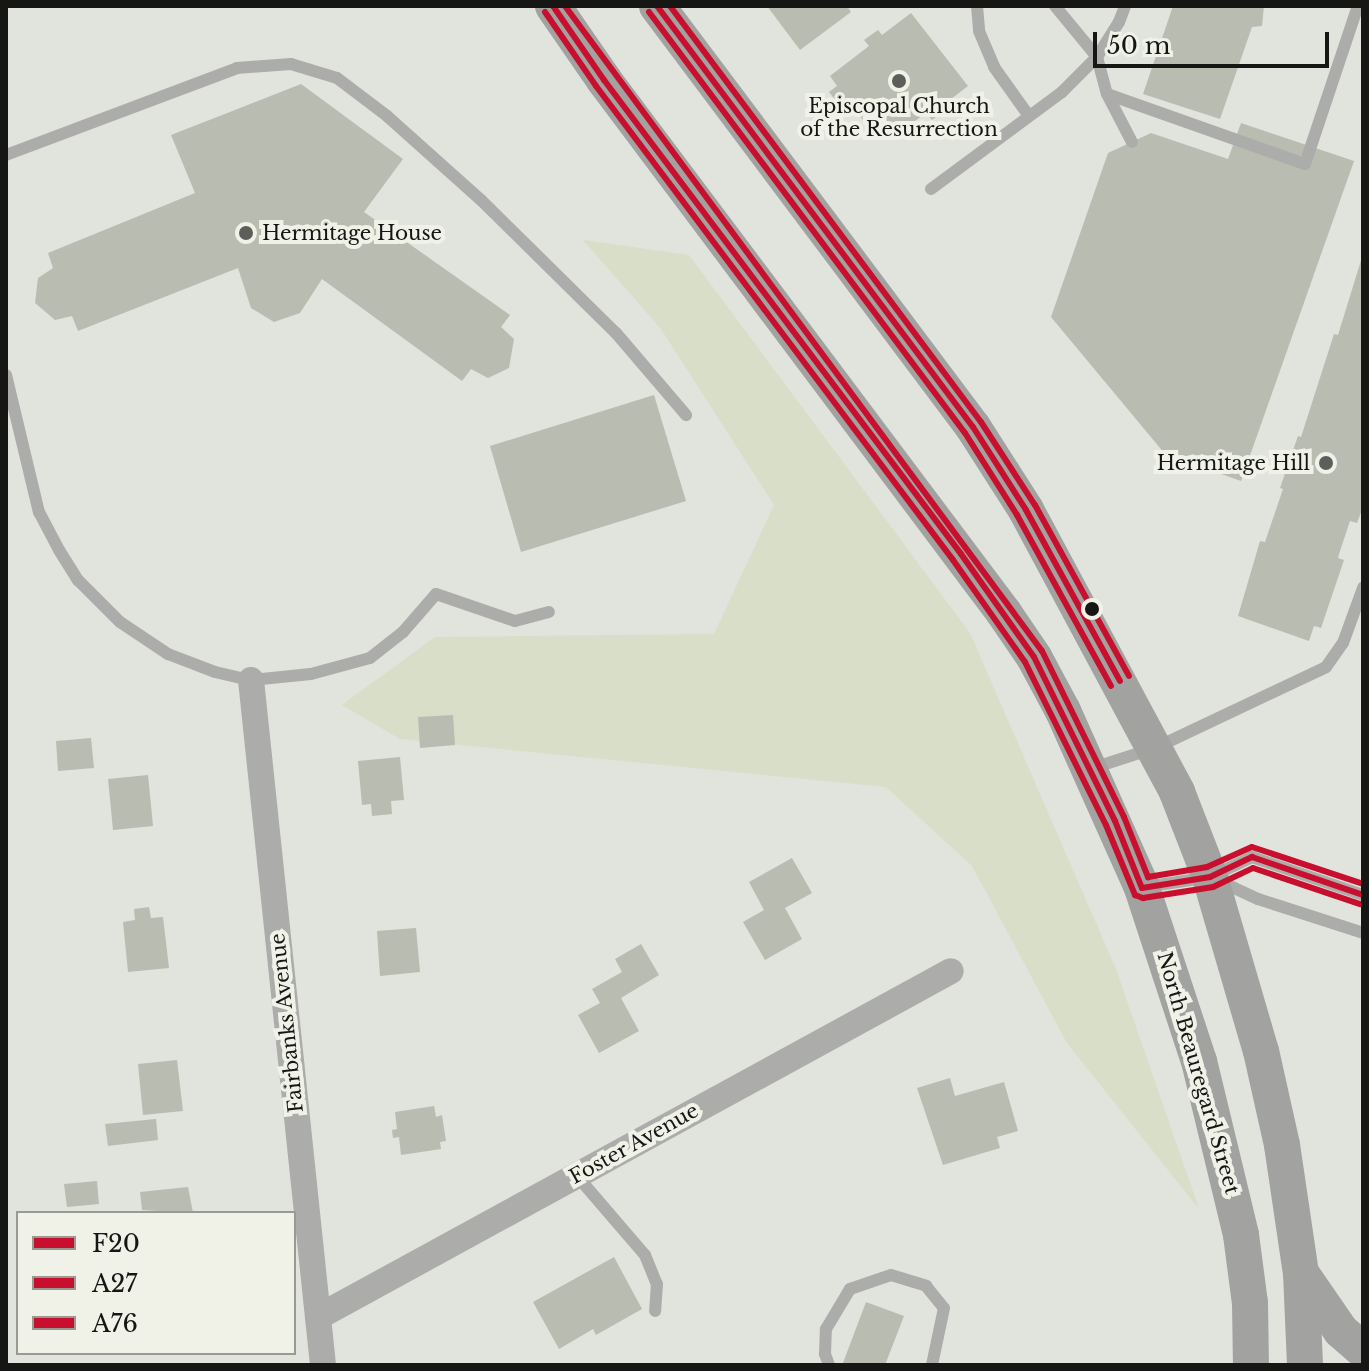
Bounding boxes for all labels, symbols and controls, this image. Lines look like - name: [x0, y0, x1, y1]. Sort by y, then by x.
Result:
- scale bar: [1097, 16, 1333, 66]
- text: 50 m: [1107, 31, 1170, 60]
- marker: Episcopal Church of the Resurrection: [890, 72, 908, 90]
- place label: Episcopal Church of the Resurrection: [800, 94, 998, 141]
- place label: Hermitage House: [262, 221, 442, 245]
- marker: Hermitage House: [237, 224, 255, 242]
- place label: Hermitage Hill: [1157, 451, 1310, 475]
- marker: Hermitage Hill: [1317, 454, 1335, 472]
- unlabelled marker: [1084, 601, 1100, 617]
- street label: Fairbanks Avenue: [266, 932, 308, 1114]
- street label: North Beauregard Street: [1152, 949, 1244, 1197]
- street label: Foster Avenue: [565, 1098, 703, 1190]
- legend: [16, 1211, 296, 1355]
- text: F20: [92, 1229, 140, 1258]
- text: A27: [92, 1269, 137, 1298]
- text: A76: [92, 1309, 138, 1338]

